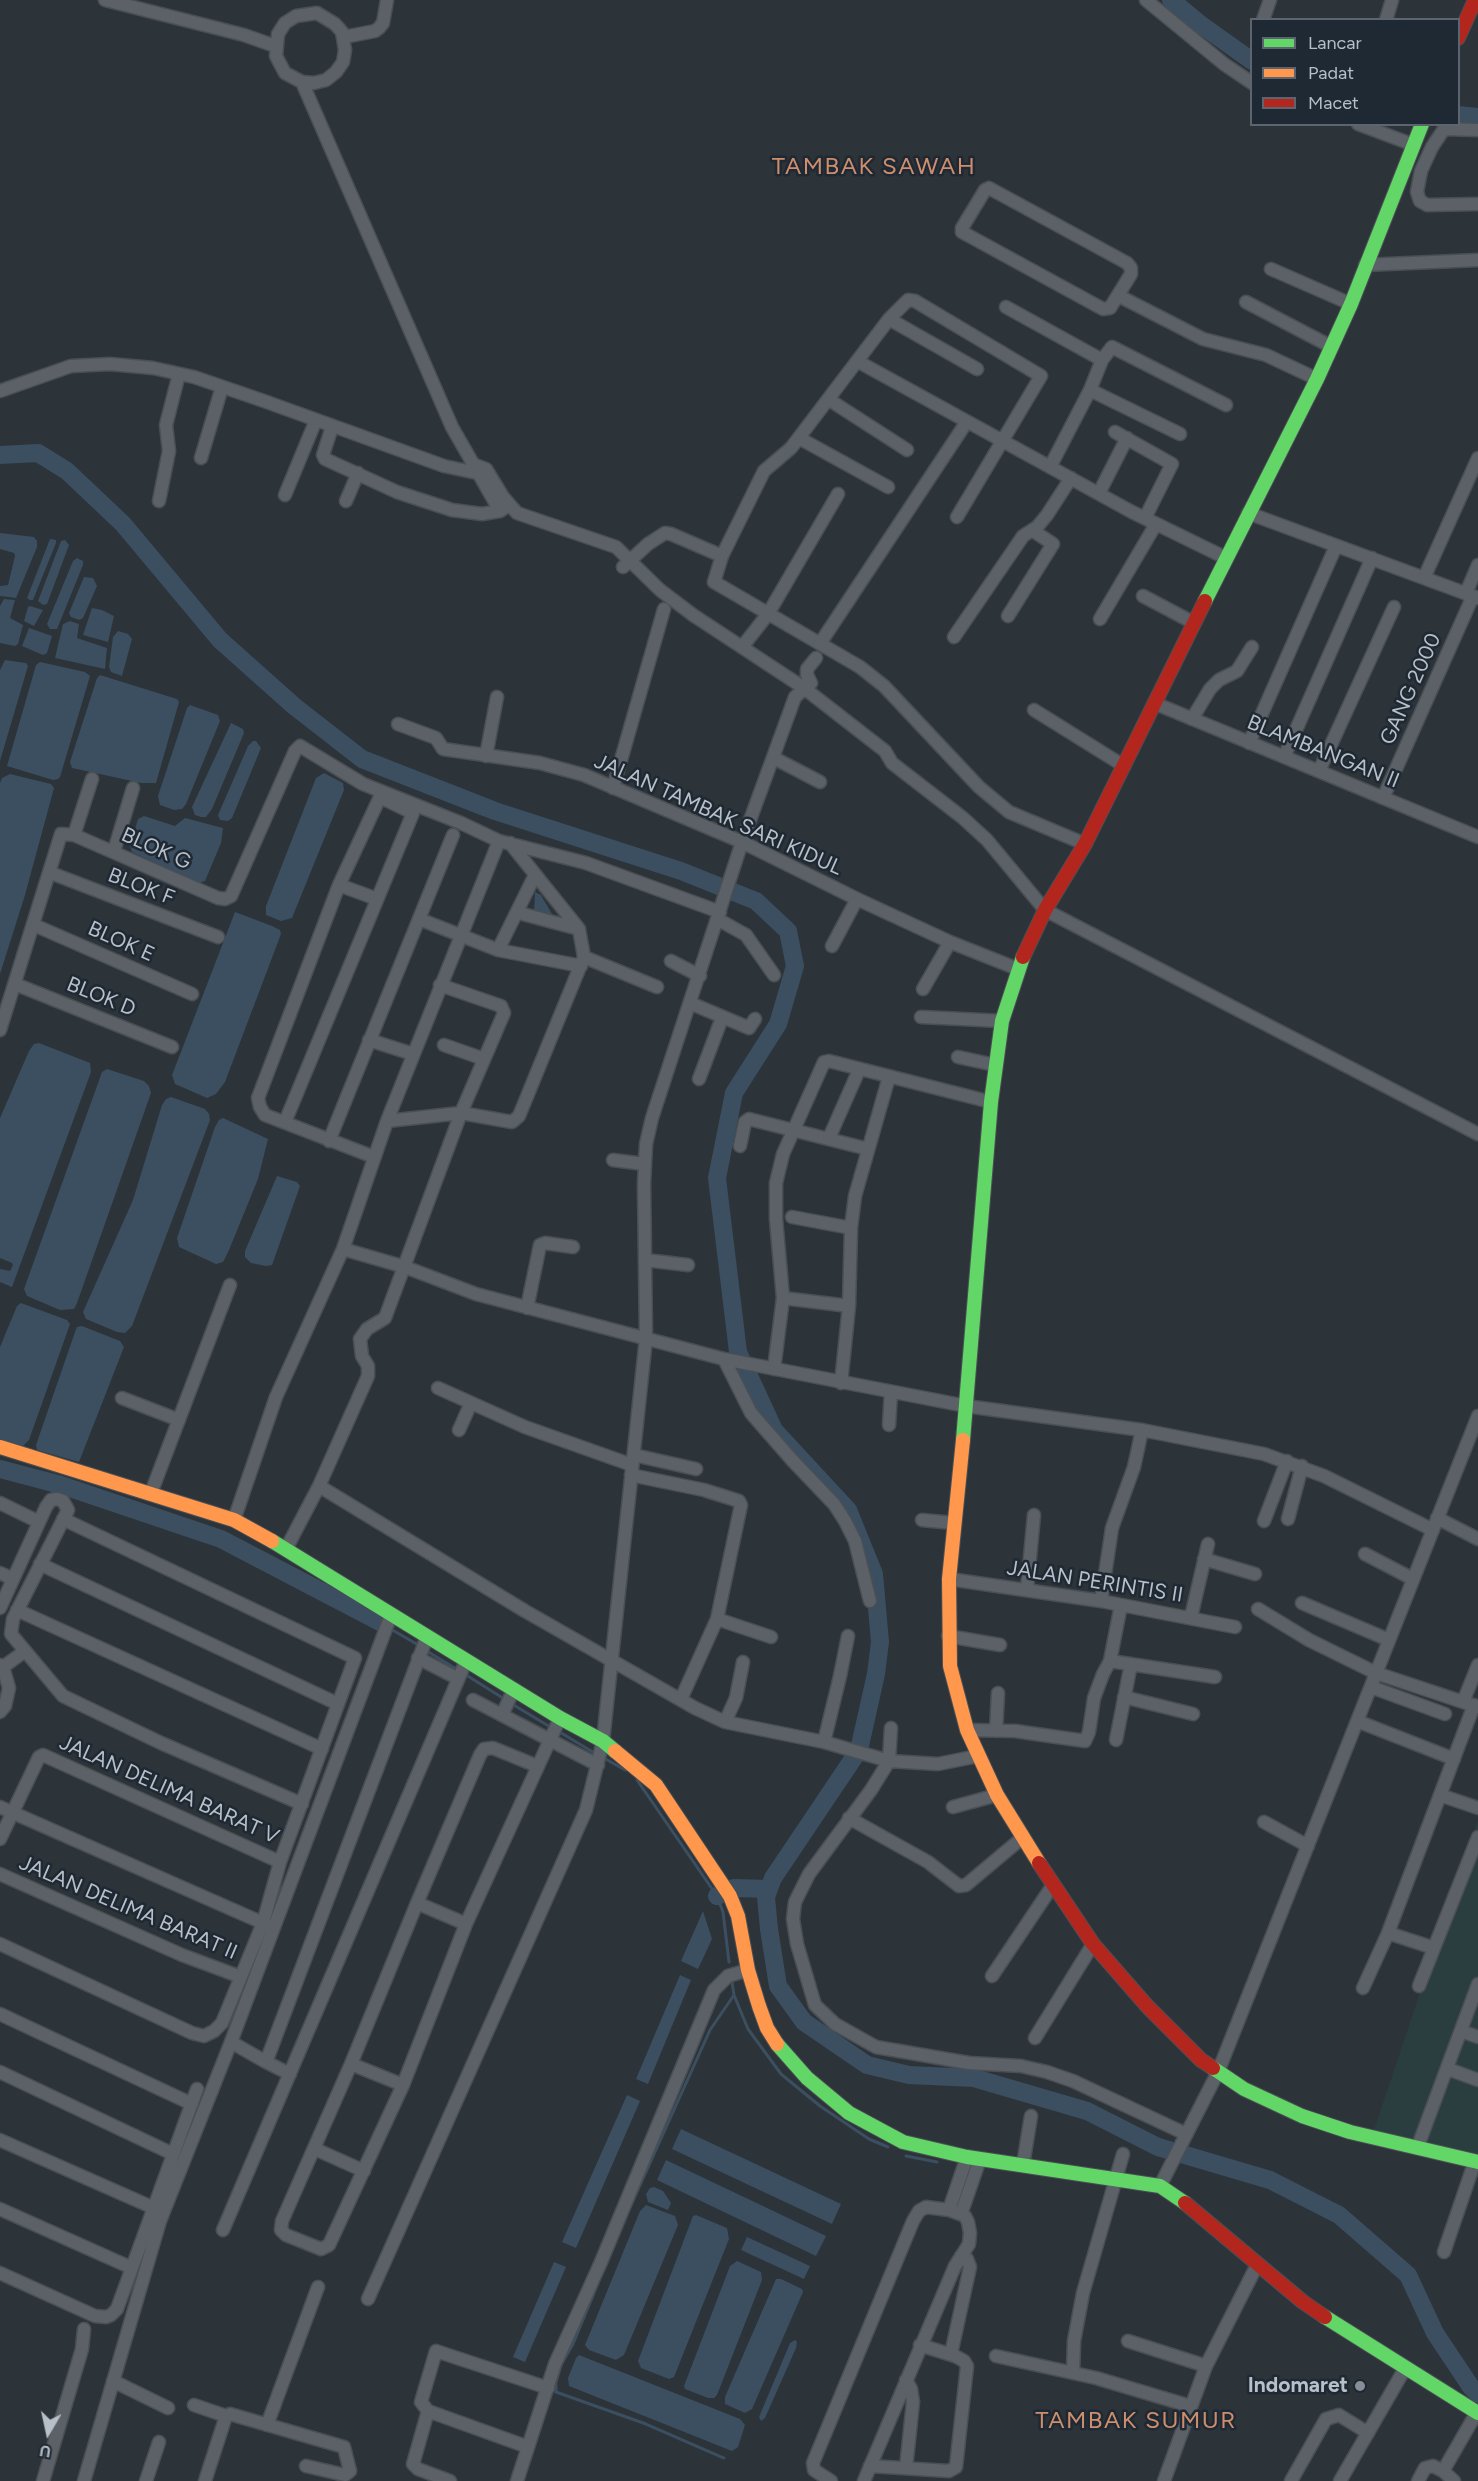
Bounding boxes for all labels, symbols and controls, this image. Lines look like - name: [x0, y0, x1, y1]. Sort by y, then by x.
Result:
- legend: [1250, 18, 1460, 126]
- text: Lancar: [1308, 32, 1362, 54]
- text: Padat: [1308, 62, 1354, 84]
- text: Macet: [1308, 92, 1359, 114]
- district label: TAMBAK SAWAH: [772, 153, 976, 181]
- street label: GANG 2000: [1375, 629, 1447, 749]
- street label: BLAMBANGAN II: [1243, 710, 1403, 794]
- street label: JALAN TAMBAK SARI KIDUL: [590, 749, 846, 881]
- street label: BLOK G: [117, 823, 195, 875]
- street label: BLOK F: [104, 863, 178, 911]
- street label: BLOK E: [84, 916, 158, 968]
- street label: BLOK D: [63, 972, 139, 1022]
- street label: JALAN PERINTIS II: [1005, 1556, 1185, 1608]
- street label: JALAN DELIMA BARAT V: [55, 1730, 283, 1850]
- street label: JALAN DELIMA BARAT II: [15, 1851, 241, 1965]
- place label: Indomaret: [1248, 2373, 1348, 2399]
- marker: Indomaret: [1353, 2379, 1367, 2393]
- north arrow: [18, 2403, 78, 2463]
- district label: TAMBAK SUMUR: [1035, 2407, 1237, 2435]
- text: U: [38, 2441, 52, 2462]

